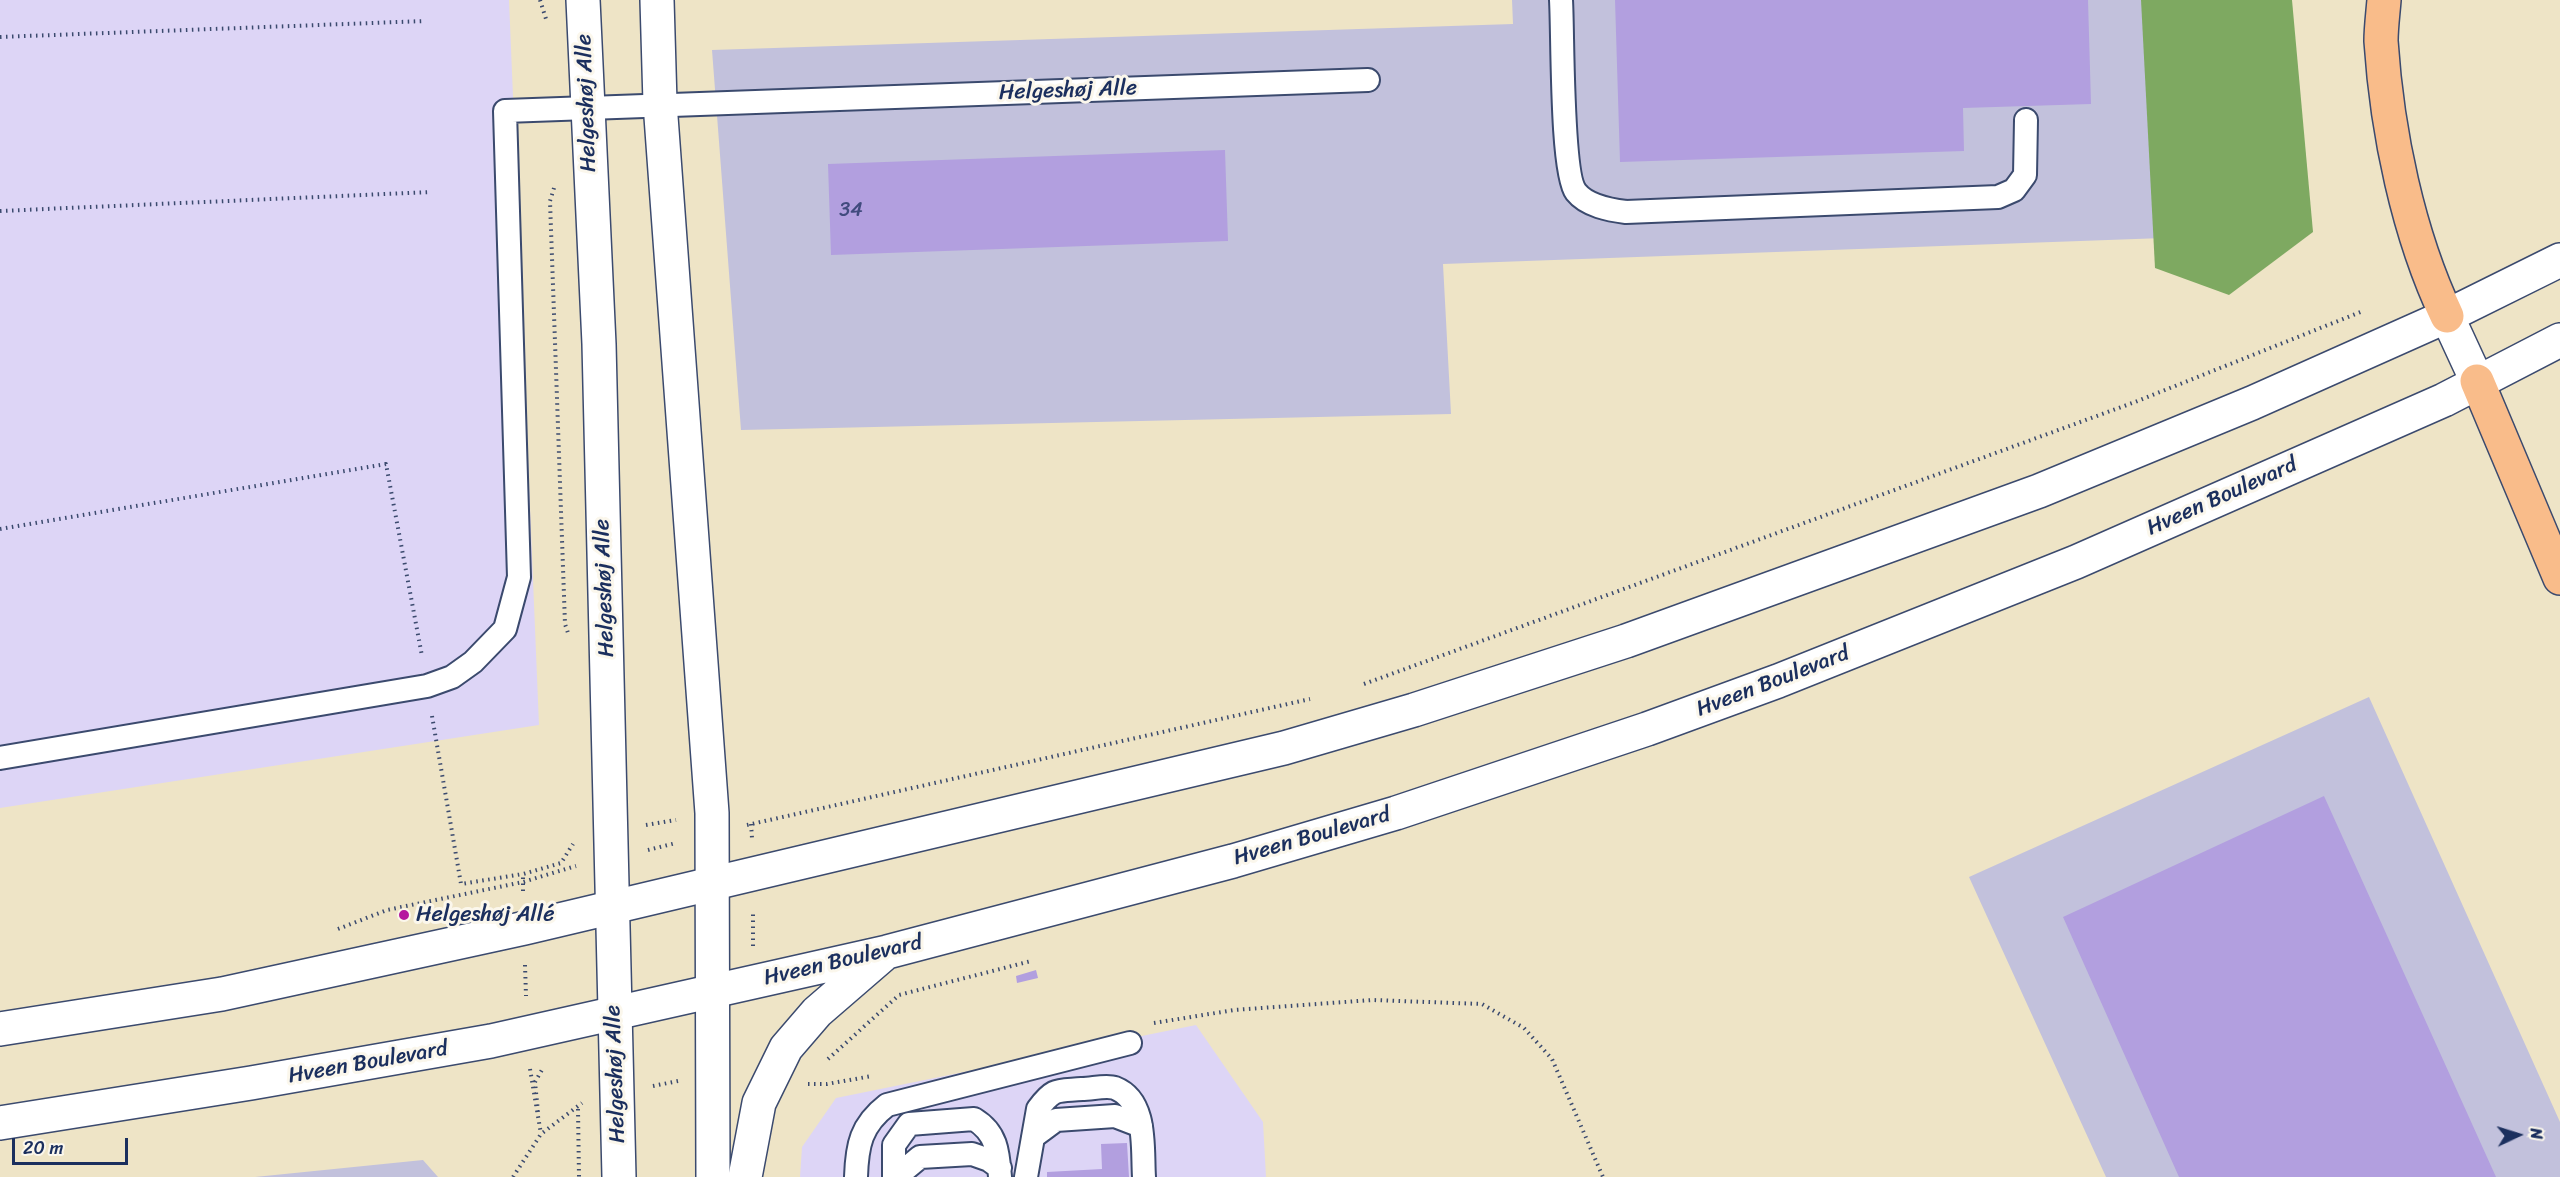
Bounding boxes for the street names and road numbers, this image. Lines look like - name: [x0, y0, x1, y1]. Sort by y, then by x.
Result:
- street label: Helgeshøj Alle: [571, 33, 603, 173]
- street label: Helgeshøj Alle: [998, 75, 1138, 107]
- street label: Hveen Boulevard: [2143, 452, 2301, 542]
- street label: Helgeshøj Alle: [589, 518, 621, 658]
- street label: Hveen Boulevard: [1693, 641, 1853, 723]
- street label: Hveen Boulevard: [1231, 802, 1393, 872]
- street label: Hveen Boulevard: [761, 930, 925, 992]
- street label: Helgeshøj Alle: [600, 1004, 632, 1144]
- street label: Hveen Boulevard: [286, 1036, 450, 1090]

